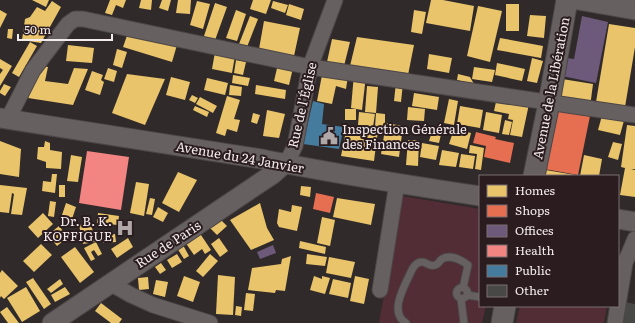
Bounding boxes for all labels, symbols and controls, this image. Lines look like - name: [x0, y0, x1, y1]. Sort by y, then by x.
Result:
- street label: Avenue de la Libération: [527, 15, 574, 161]
- scale bar: [18, 16, 112, 42]
- text: 50 m: [24, 20, 51, 38]
- street label: Rue de l'Église: [282, 60, 321, 150]
- place label: Inspection Générale des Finances: [342, 119, 467, 153]
- public building icon: Inspection Générale des Finances: [319, 126, 339, 146]
- street label: Avenue du 24 Janvier: [175, 136, 306, 177]
- legend: [479, 175, 619, 307]
- text: Homes: [515, 181, 555, 199]
- text: Shops: [515, 201, 550, 219]
- place label: Dr. B. K. KOFFIGUE: [43, 211, 112, 245]
- street label: Rue de Paris: [131, 215, 204, 272]
- hospital icon: Dr. B. K. KOFFIGUE: [115, 218, 135, 238]
- text: Offices: [515, 221, 554, 239]
- text: Health: [515, 241, 554, 259]
- text: Public: [515, 261, 551, 279]
- text: Other: [515, 281, 549, 299]

